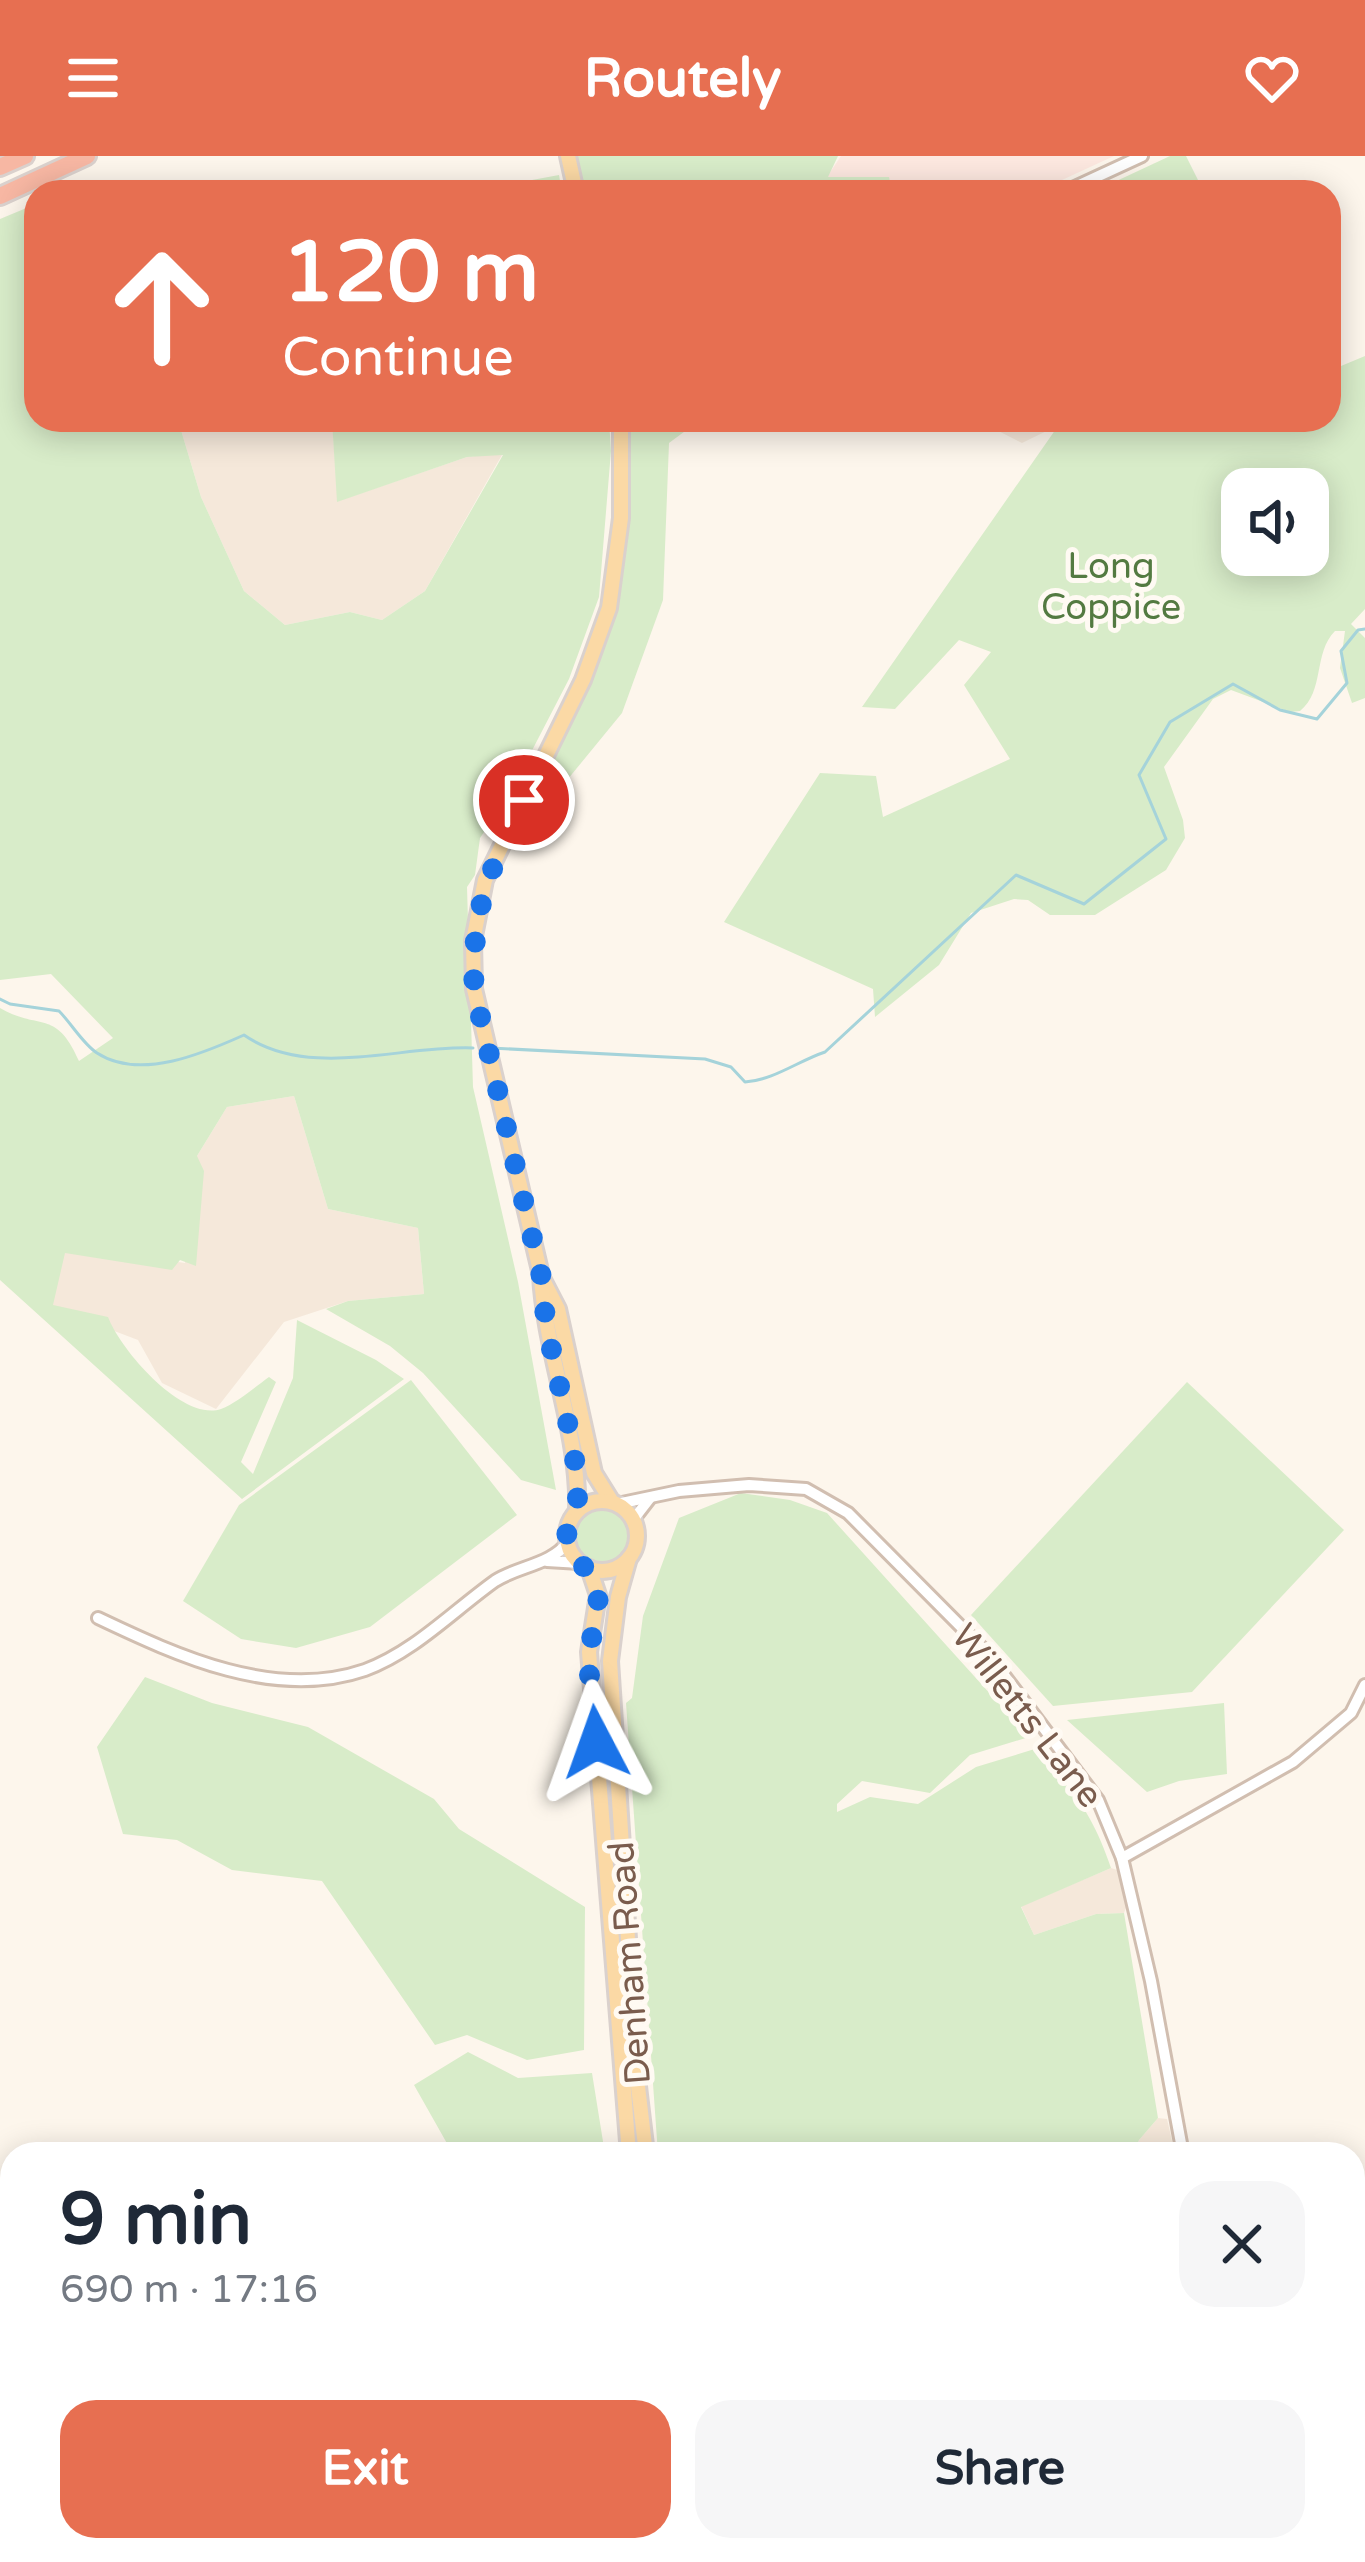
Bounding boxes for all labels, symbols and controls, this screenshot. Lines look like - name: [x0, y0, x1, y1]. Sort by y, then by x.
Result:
- icon: menu: [60, 45, 126, 111]
- icon: heart: [1239, 45, 1305, 111]
- text: Routely: [584, 46, 781, 111]
- text: 120 m: [282, 223, 539, 324]
- icon: ahead: [84, 228, 240, 384]
- text: Continue: [282, 325, 514, 390]
- map controls: [1221, 468, 1329, 576]
- button: sound: [1221, 468, 1329, 576]
- park label: Long Coppice: [1041, 545, 1181, 629]
- pin: [473, 749, 575, 851]
- icon: arrive: [491, 767, 557, 833]
- street label: Willetts Lane: [942, 1616, 1112, 1816]
- position arrow: [533, 1679, 659, 1805]
- street label: Denham Road: [600, 1840, 660, 2086]
- text: 9 min: [60, 2177, 252, 2264]
- button: close: [1179, 2181, 1305, 2307]
- text: 690 m · 17:16: [60, 2266, 318, 2313]
- button: Exit: [60, 2400, 671, 2538]
- button: Share: [695, 2400, 1305, 2538]

